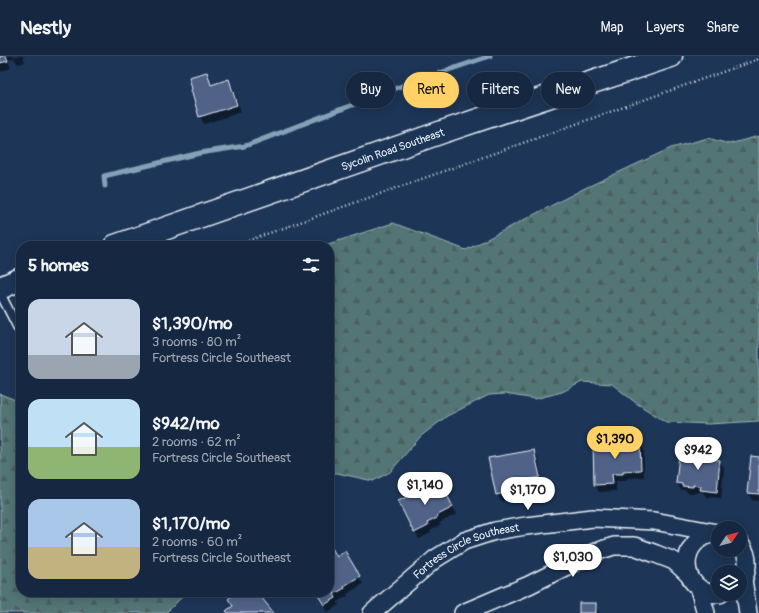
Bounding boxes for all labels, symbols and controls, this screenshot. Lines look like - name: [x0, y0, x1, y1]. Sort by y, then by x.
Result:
- text: Nestly: [20, 16, 71, 40]
- text: Map: [601, 19, 624, 36]
- text: Layers: [646, 19, 684, 36]
- text: Share: [706, 19, 739, 36]
- chip: Buy: [346, 72, 395, 108]
- chip: Rent: [403, 72, 459, 108]
- chip: Filters: [467, 72, 533, 108]
- chip: New: [541, 72, 595, 108]
- street label: Sycolin Road Southeast: [339, 125, 446, 173]
- icon: filters: [300, 254, 322, 276]
- text: 5 homes: [28, 255, 89, 276]
- text: $1,390/mo: [152, 313, 232, 334]
- icon: home: [60, 315, 108, 363]
- text: 3 rooms · 80 m²: [152, 334, 241, 350]
- text: Fortress Circle Southeast: [152, 350, 291, 366]
- text: $942/mo: [152, 413, 220, 434]
- icon: home: [60, 415, 108, 463]
- pin: $1,390: [582, 426, 648, 460]
- text: $1,390: [596, 431, 634, 447]
- text: 2 rooms · 62 m²: [152, 434, 241, 450]
- pin: $942: [674, 437, 722, 471]
- text: $942: [684, 442, 712, 458]
- text: Fortress Circle Southeast: [152, 450, 291, 466]
- pin: $1,140: [392, 472, 458, 506]
- text: $1,140: [407, 477, 443, 493]
- pin: $1,170: [495, 477, 561, 511]
- text: $1,170: [510, 482, 546, 498]
- text: $1,170/mo: [152, 513, 230, 534]
- icon: home: [60, 515, 108, 563]
- street label: Fortress Circle Southeast: [410, 521, 521, 581]
- north arrow: [711, 521, 747, 557]
- map controls: [711, 521, 747, 601]
- text: 2 rooms · 60 m²: [152, 534, 242, 550]
- pin: $1,030: [540, 544, 606, 578]
- text: $1,030: [553, 549, 593, 565]
- text: Fortress Circle Southeast: [152, 550, 291, 566]
- button: layers: [711, 565, 747, 601]

